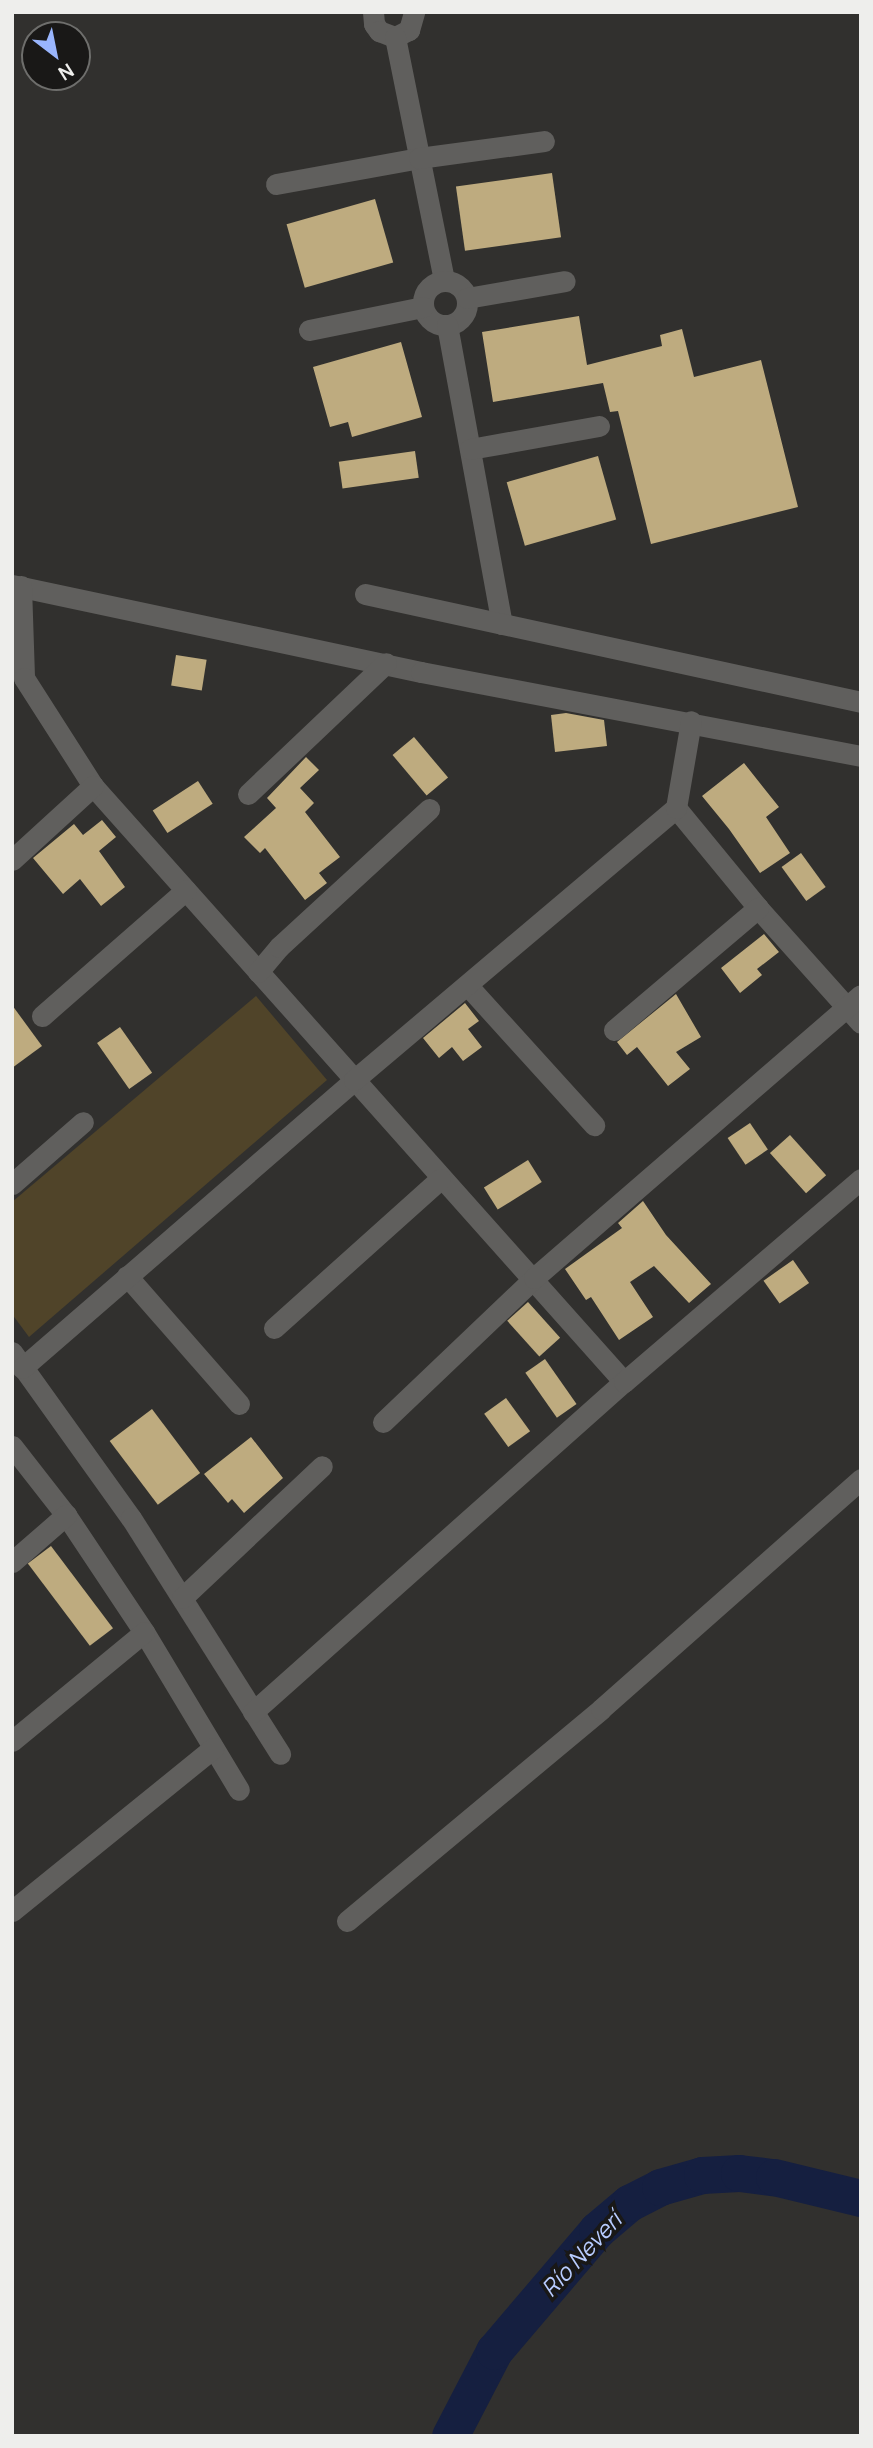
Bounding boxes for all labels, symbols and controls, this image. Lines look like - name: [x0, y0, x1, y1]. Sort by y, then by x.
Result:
- north arrow: [21, 21, 91, 91]
- text: N: [53, 57, 79, 87]
- water label: Río Neverí: [535, 2206, 627, 2302]

